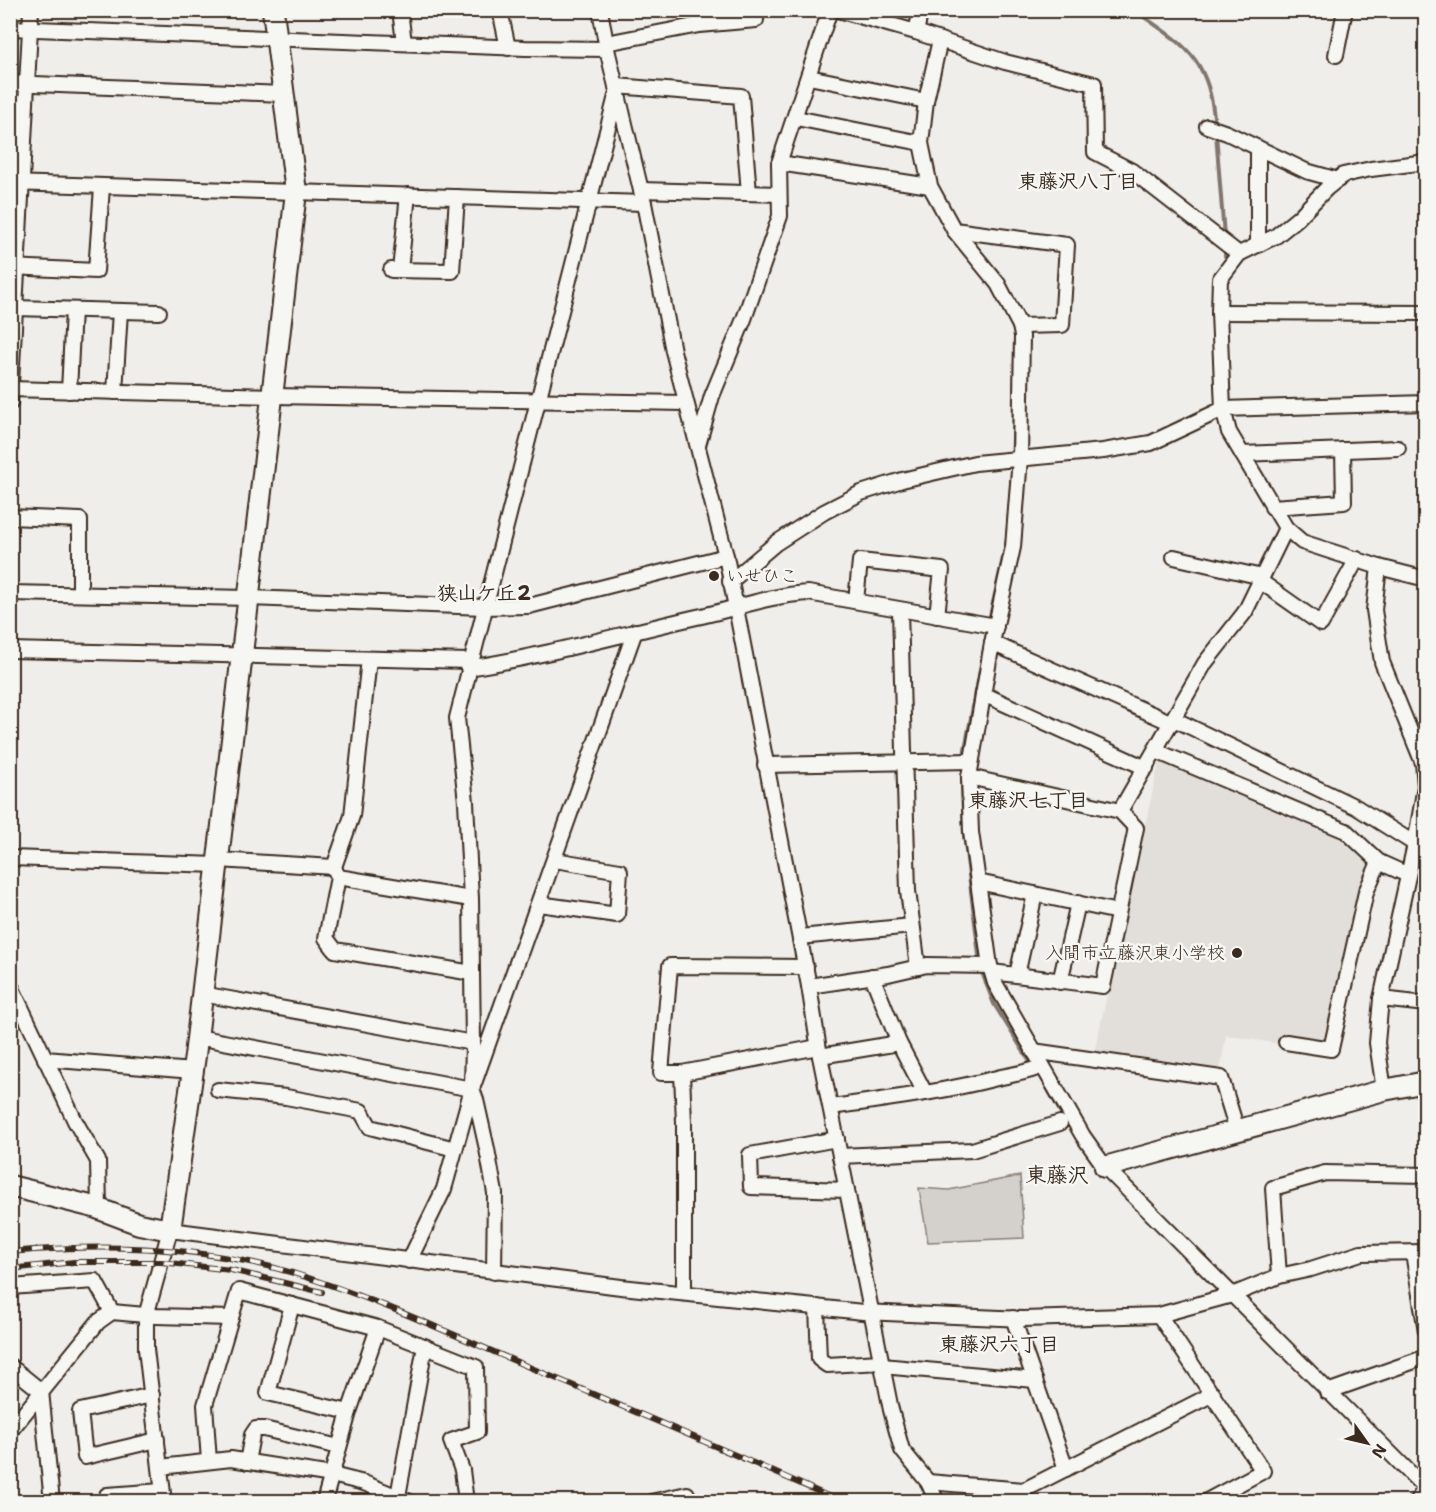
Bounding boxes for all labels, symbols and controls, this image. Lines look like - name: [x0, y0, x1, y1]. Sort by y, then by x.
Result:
- district label: 東藤沢八丁目: [1018, 168, 1138, 194]
- place label: いせひこ: [726, 564, 798, 588]
- marker: いせひこ: [707, 569, 721, 583]
- district label: 狭山ケ丘2: [437, 580, 531, 606]
- district label: 東藤沢七丁目: [968, 787, 1088, 813]
- place label: 入間市立藤沢東小学校: [1045, 941, 1225, 965]
- marker: 入間市立藤沢東小学校: [1230, 946, 1244, 960]
- district label: 東藤沢: [1026, 1161, 1089, 1189]
- district label: 東藤沢六丁目: [939, 1331, 1059, 1357]
- north arrow: [1337, 1413, 1397, 1473]
- text: N: [1367, 1440, 1391, 1462]

